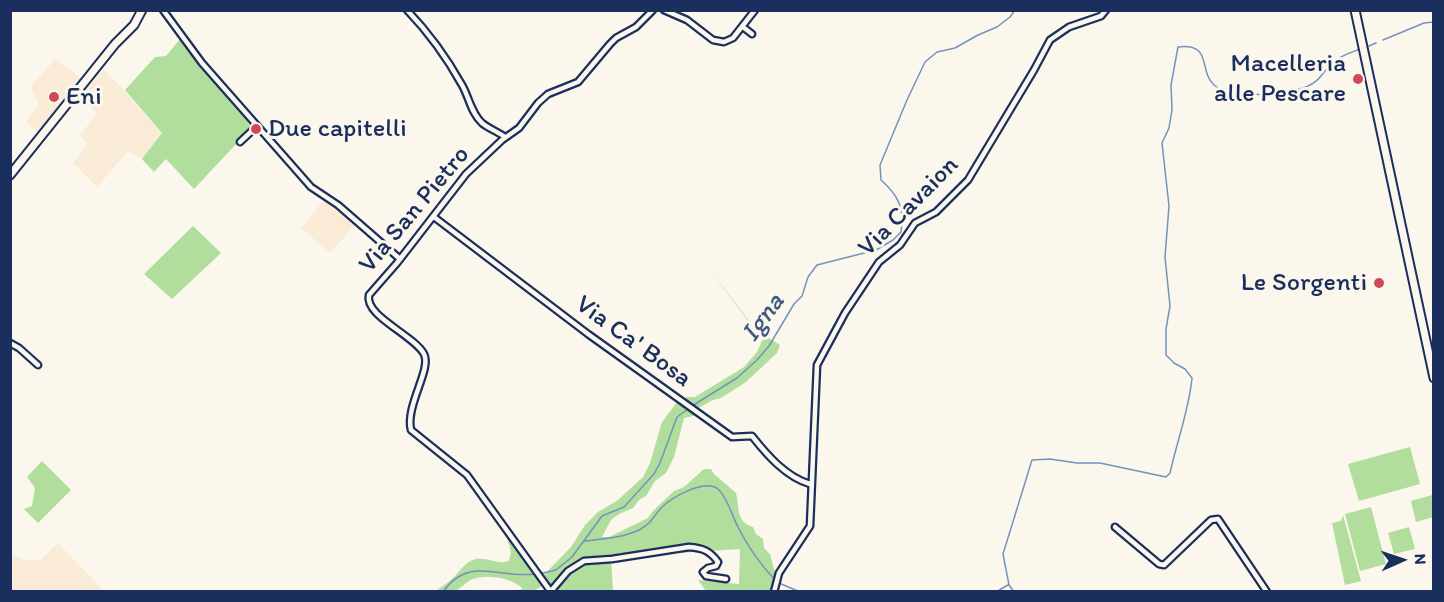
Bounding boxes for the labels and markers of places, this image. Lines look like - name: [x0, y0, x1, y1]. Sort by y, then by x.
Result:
- place label: Macelleria alle Pescare: [1214, 48, 1346, 110]
- marker: Macelleria alle Pescare: [1351, 72, 1365, 86]
- place label: Eni: [66, 81, 102, 113]
- marker: Eni: [47, 90, 61, 104]
- place label: Due capitelli: [268, 113, 407, 145]
- marker: Due capitelli: [249, 122, 263, 136]
- place label: Le Sorgenti: [1241, 267, 1367, 299]
- marker: Le Sorgenti: [1372, 276, 1386, 290]

